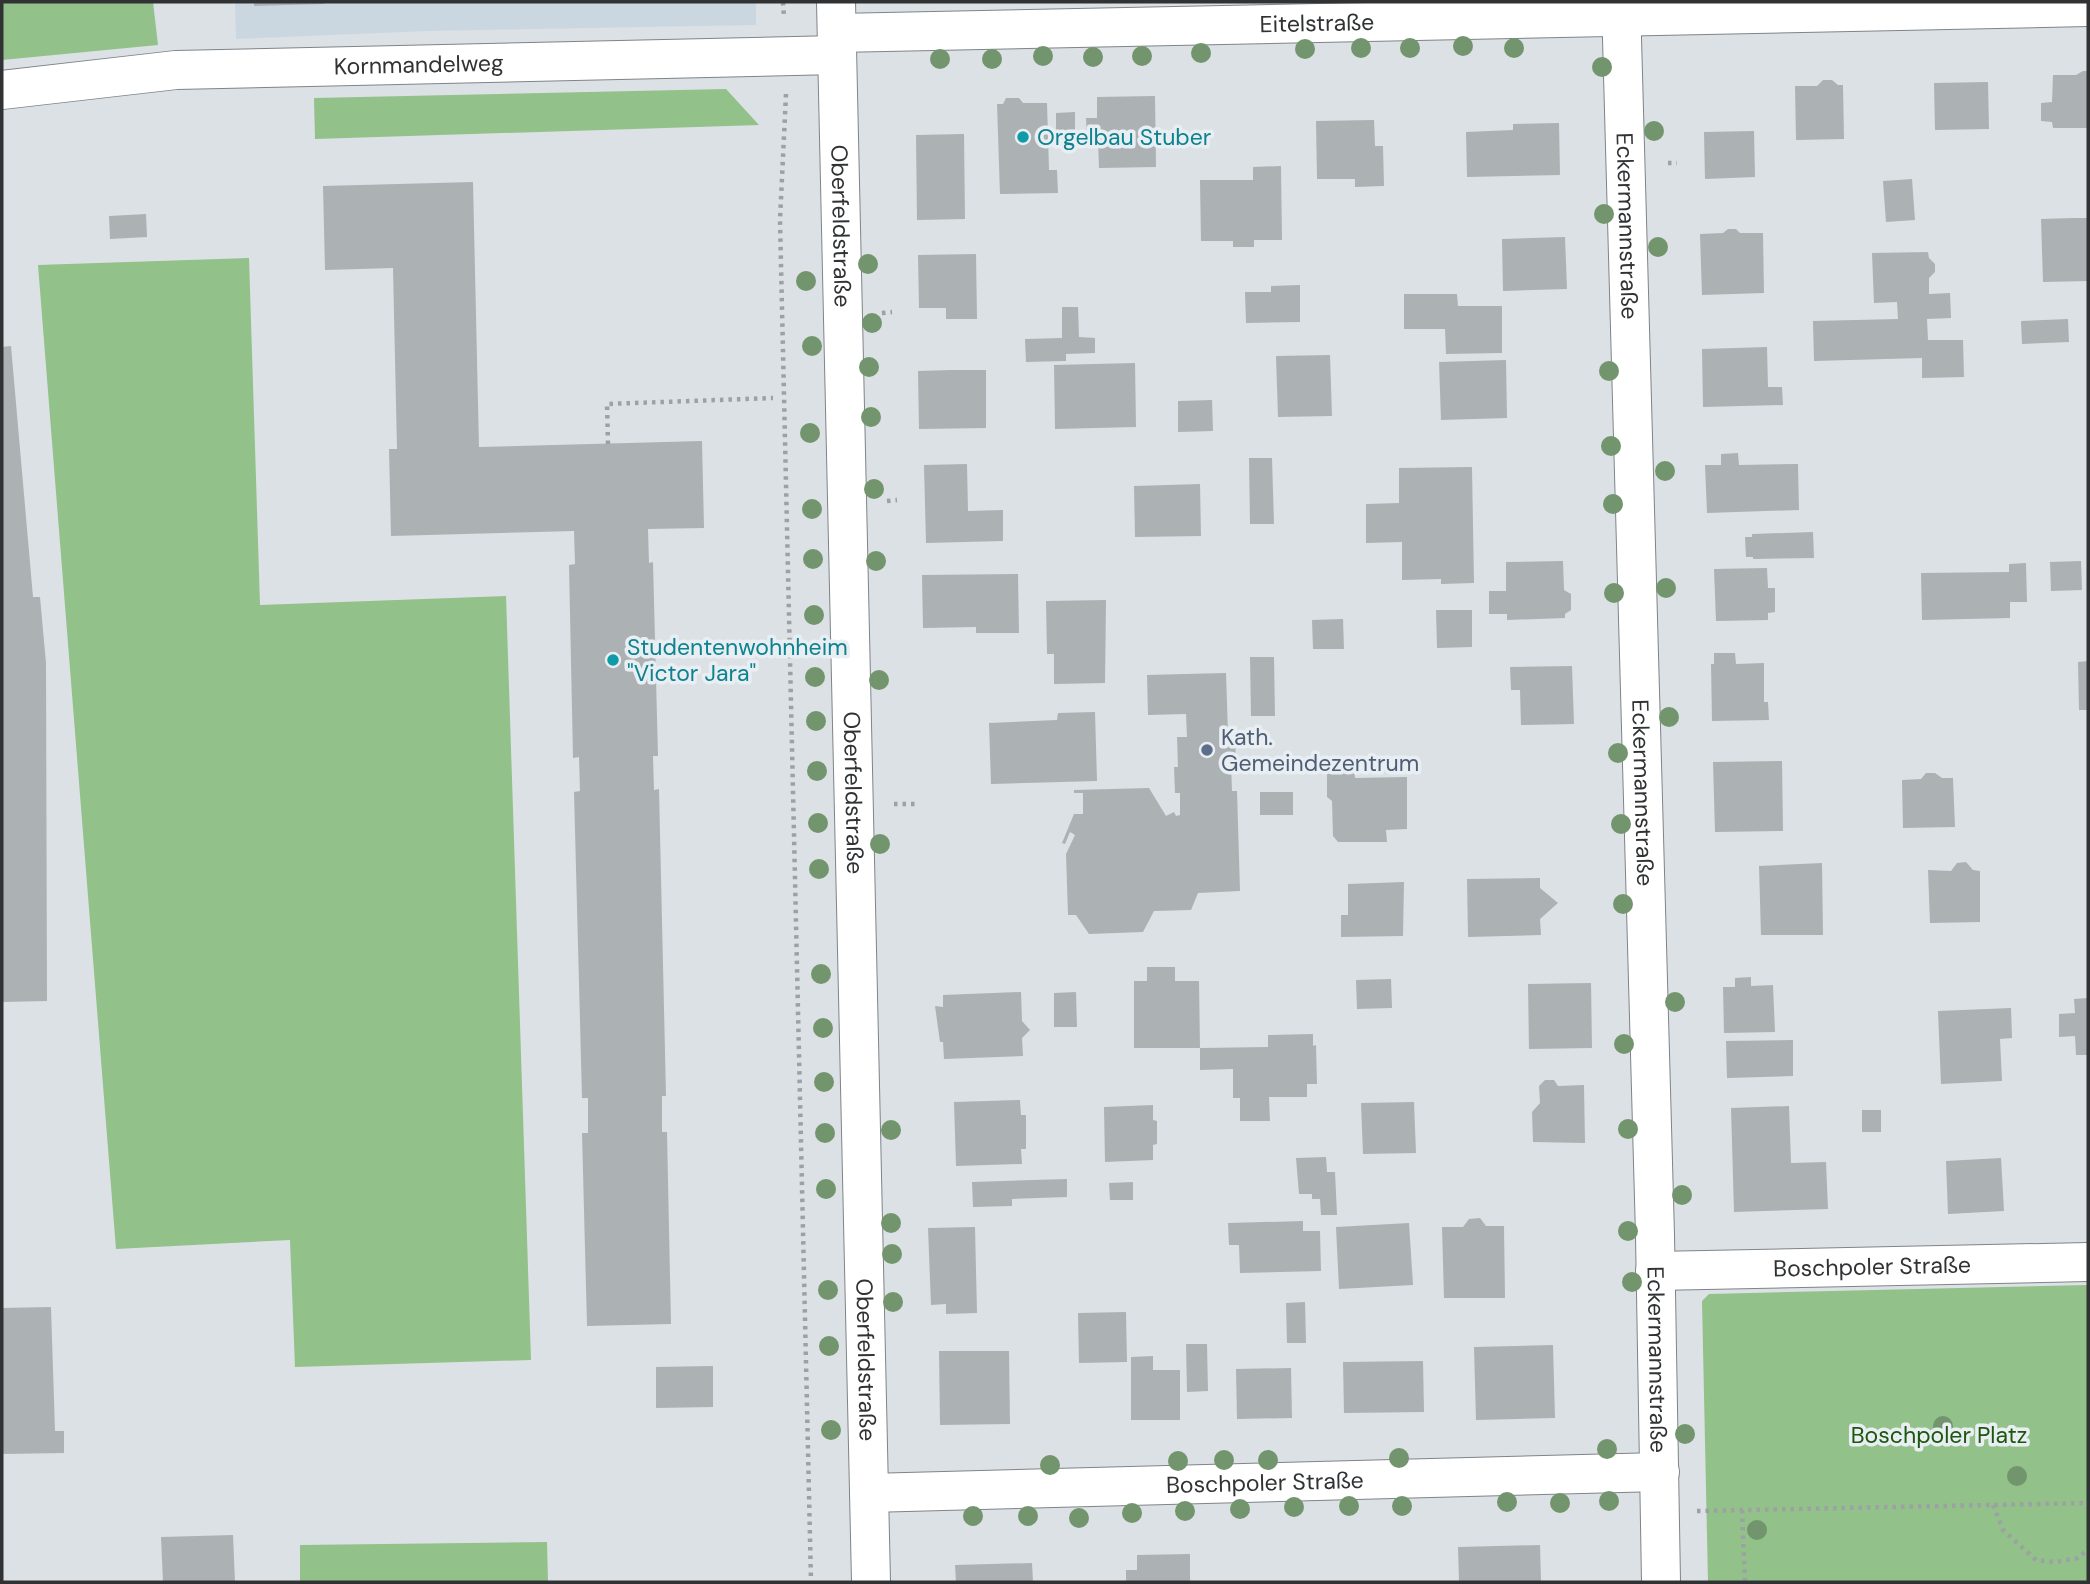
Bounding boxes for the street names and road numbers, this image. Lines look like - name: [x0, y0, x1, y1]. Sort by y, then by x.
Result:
- street label: Eitelstraße: [1259, 7, 1374, 39]
- street label: Kornmandelweg: [334, 48, 504, 81]
- street label: Eckermannstraße: [1610, 132, 1645, 320]
- street label: Oberfeldstraße: [824, 144, 858, 308]
- street label: Eckermannstraße: [1625, 699, 1660, 887]
- street label: Oberfeldstraße: [837, 711, 870, 875]
- street label: Boschpoler Straße: [1773, 1249, 1971, 1284]
- street label: Eckermannstraße: [1641, 1266, 1674, 1453]
- street label: Oberfeldstraße: [849, 1278, 883, 1441]
- street label: Boschpoler Straße: [1166, 1465, 1364, 1500]

